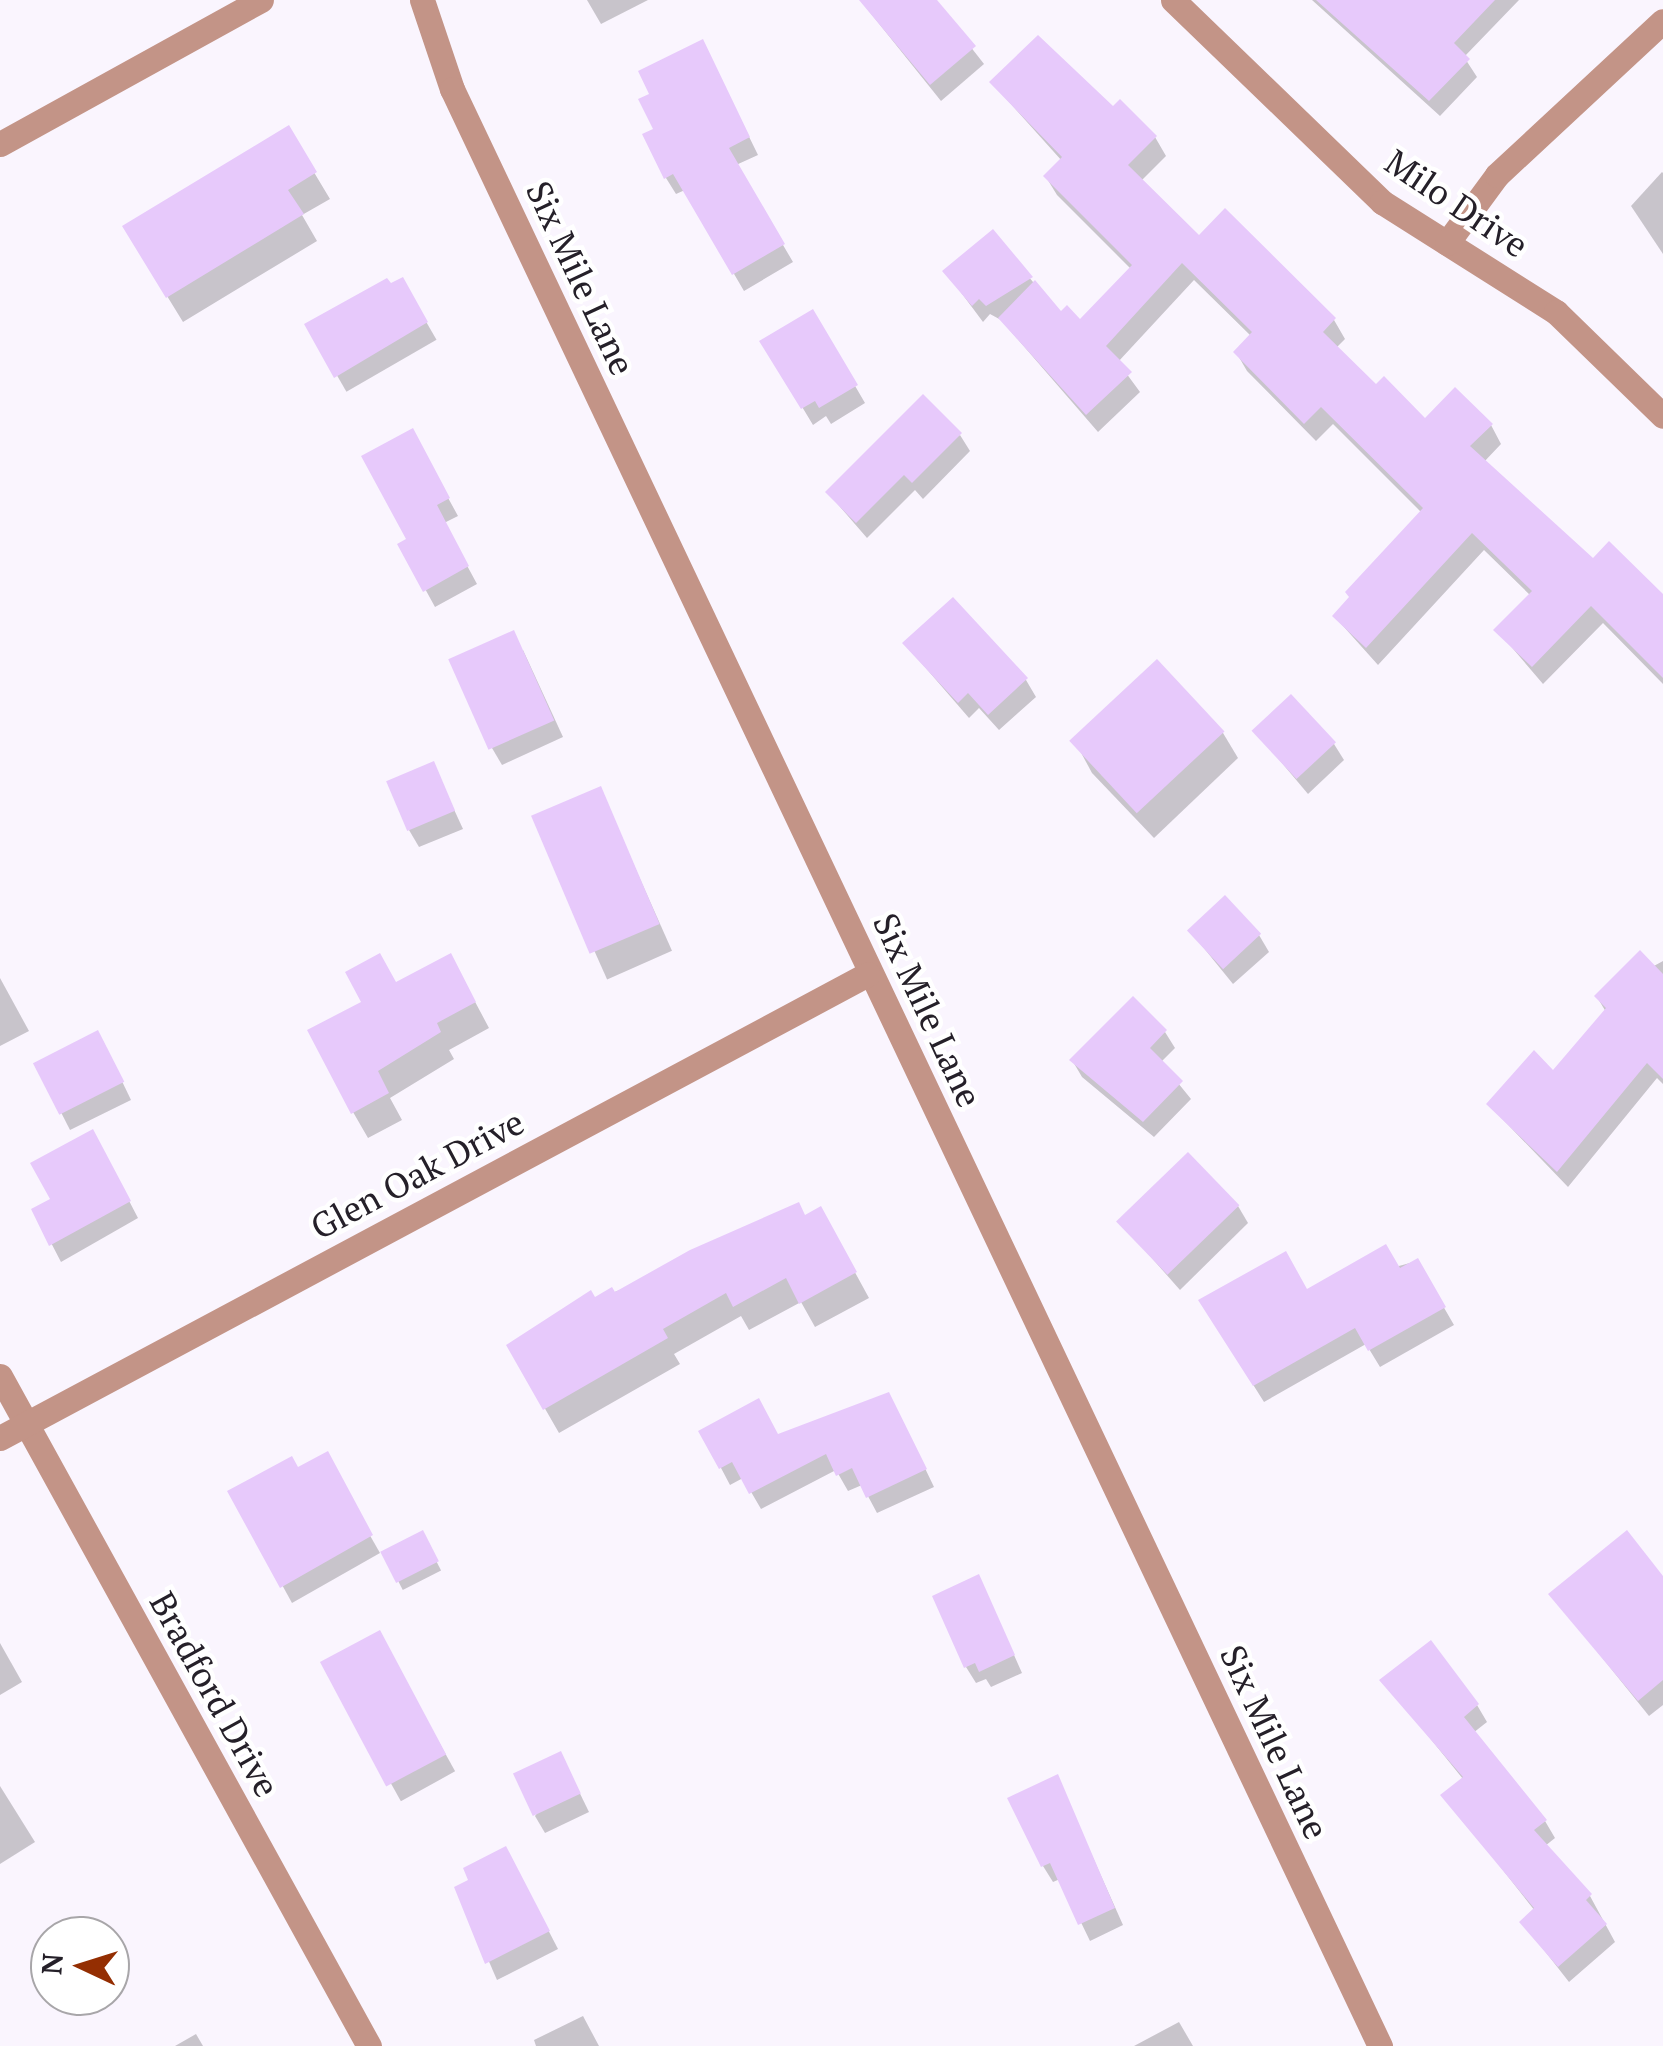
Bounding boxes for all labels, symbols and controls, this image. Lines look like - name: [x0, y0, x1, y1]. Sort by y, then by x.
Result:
- street label: Milo Drive: [1378, 140, 1536, 266]
- street label: Six Mile Lane: [518, 175, 644, 381]
- street label: Six Mile Lane: [865, 907, 991, 1113]
- street label: Glen Oak Drive: [303, 1100, 531, 1248]
- street label: Bradford Drive: [141, 1584, 289, 1804]
- street label: Six Mile Lane: [1212, 1639, 1338, 1845]
- north arrow: [30, 1916, 130, 2016]
- text: N: [32, 1952, 71, 1976]

